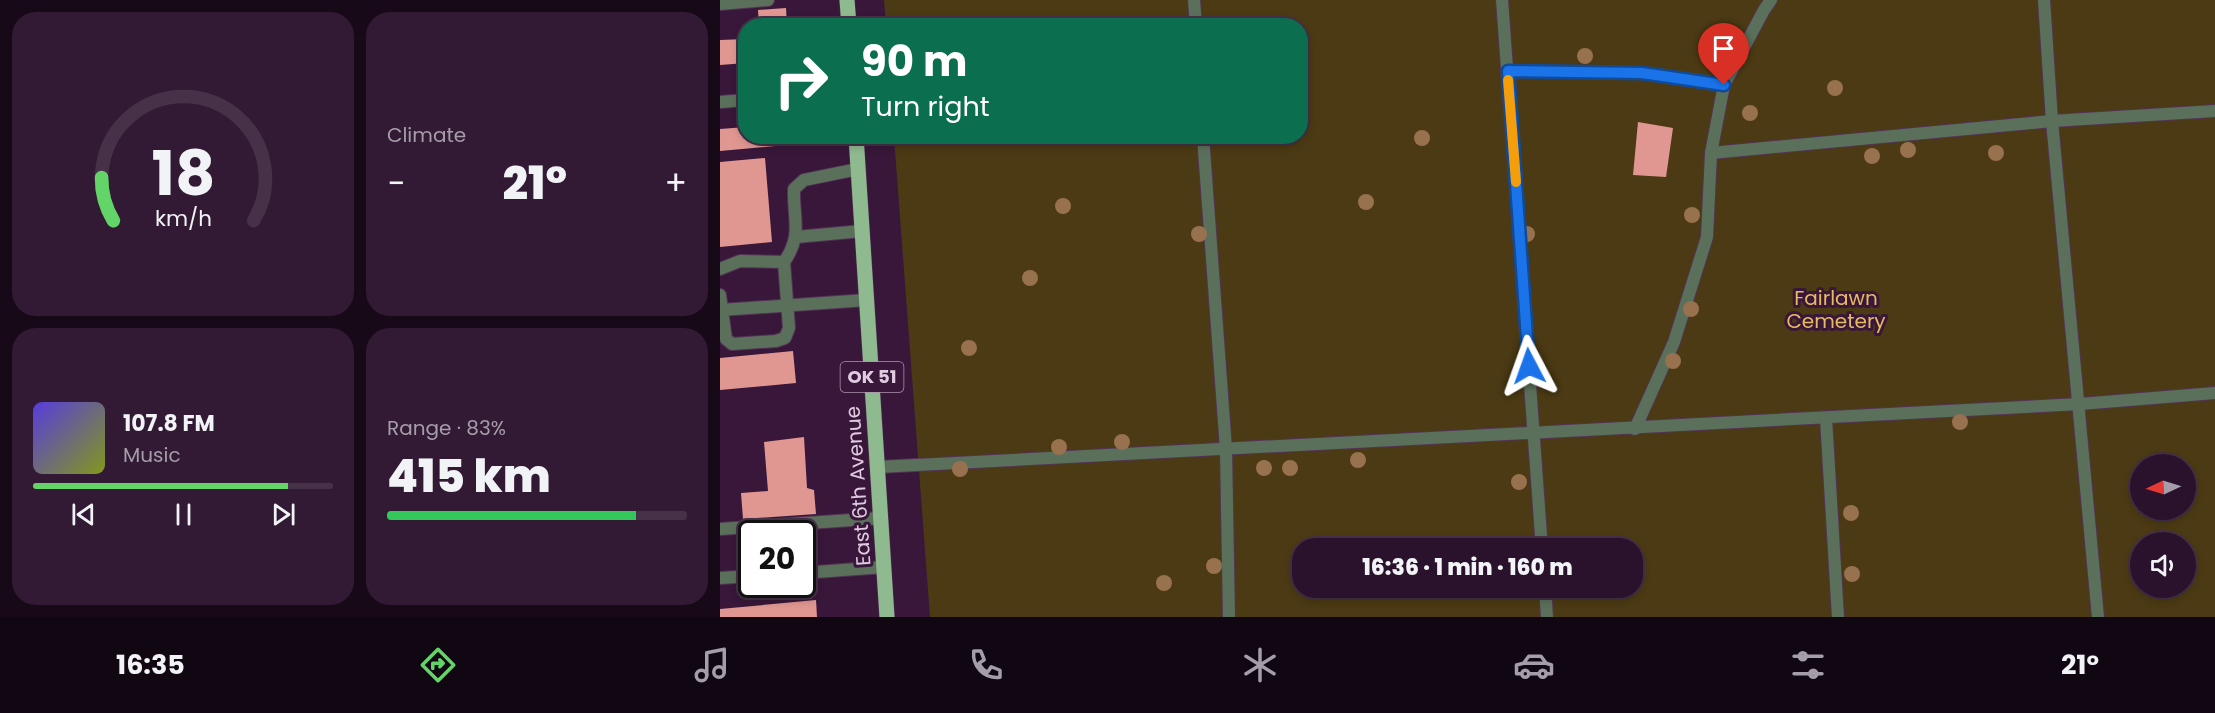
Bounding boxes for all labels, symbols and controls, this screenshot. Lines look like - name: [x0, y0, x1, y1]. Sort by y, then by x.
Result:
- pin: [1698, 23, 1749, 85]
- text: 90 m: [861, 32, 968, 91]
- icon: arrive: [1707, 32, 1740, 65]
- icon: right: [762, 42, 840, 120]
- text: Turn right: [861, 88, 990, 125]
- text: Climate: [387, 121, 466, 149]
- text: 18: [151, 129, 215, 217]
- text: 21°: [503, 152, 567, 215]
- text: −: [387, 160, 405, 207]
- text: +: [664, 160, 687, 207]
- text: km/h: [154, 203, 212, 234]
- park label: Fairlawn Cemetery: [1786, 284, 1886, 335]
- position arrow: [1497, 334, 1561, 398]
- road number: OK 51: [840, 362, 904, 392]
- street label: East 6th Avenue: [838, 405, 878, 567]
- text: 107.8 FM: [123, 408, 215, 439]
- text: Range · 83%: [387, 414, 506, 442]
- text: Music: [123, 441, 181, 469]
- text: 415 km: [387, 445, 551, 508]
- north arrow: [2130, 454, 2196, 520]
- map controls: [2130, 454, 2196, 598]
- icon: previous: [67, 498, 100, 531]
- icon: pause: [167, 498, 200, 531]
- icon: next: [267, 498, 300, 531]
- speed limit sign: 20: [738, 520, 816, 598]
- button: sound: [2130, 532, 2196, 598]
- text: 16:36 · 1 min · 160 m: [1362, 552, 1573, 583]
- icon: directions: [417, 644, 459, 686]
- icon: music: [691, 644, 733, 686]
- icon: phone: [965, 644, 1007, 686]
- icon: climate: [1239, 644, 1281, 686]
- icon: car: [1513, 644, 1555, 686]
- icon: filters: [1787, 644, 1829, 686]
- text: 16:35: [116, 646, 185, 683]
- text: 21°: [2061, 646, 2099, 683]

